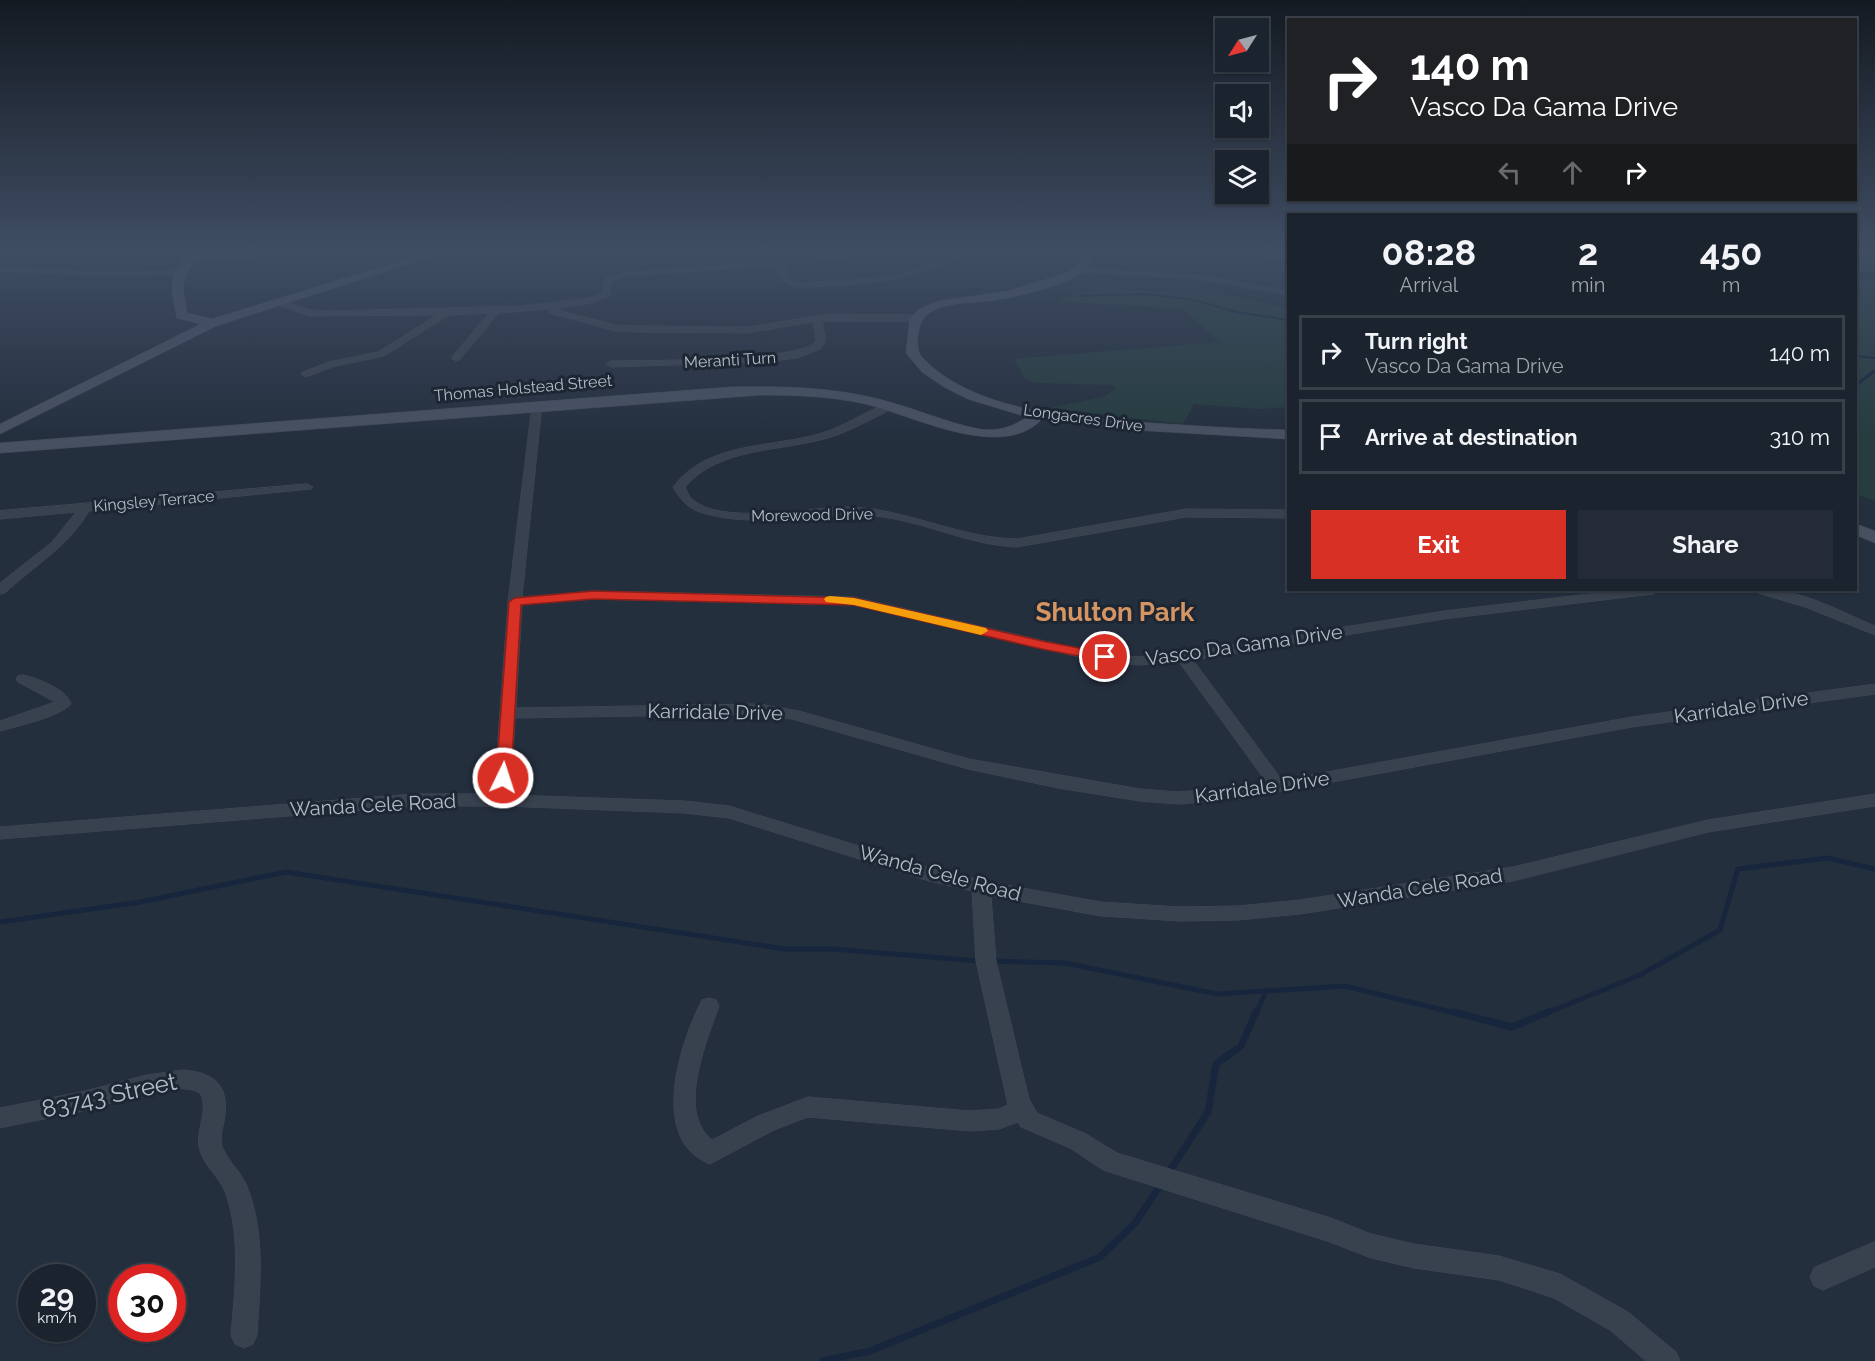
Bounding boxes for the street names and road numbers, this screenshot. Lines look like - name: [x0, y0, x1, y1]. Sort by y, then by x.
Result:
- street label: Meranti Turn: [683, 348, 777, 372]
- street label: Thomas Holstead Street: [433, 371, 614, 405]
- street label: Longacres Drive: [1022, 400, 1144, 436]
- street label: Kingsley Terrace: [93, 486, 215, 516]
- street label: Morewood Drive: [751, 504, 873, 526]
- street label: Vasco Da Gama Drive: [1144, 619, 1344, 671]
- street label: Karridale Drive: [1672, 686, 1810, 728]
- street label: Karridale Drive: [647, 699, 783, 725]
- street label: Karridale Drive: [1193, 766, 1331, 808]
- street label: Wanda Cele Road: [289, 789, 457, 821]
- street label: Wanda Cele Road: [856, 840, 1024, 906]
- street label: Wanda Cele Road: [1336, 863, 1504, 913]
- street label: 83743 Street: [39, 1067, 179, 1123]

